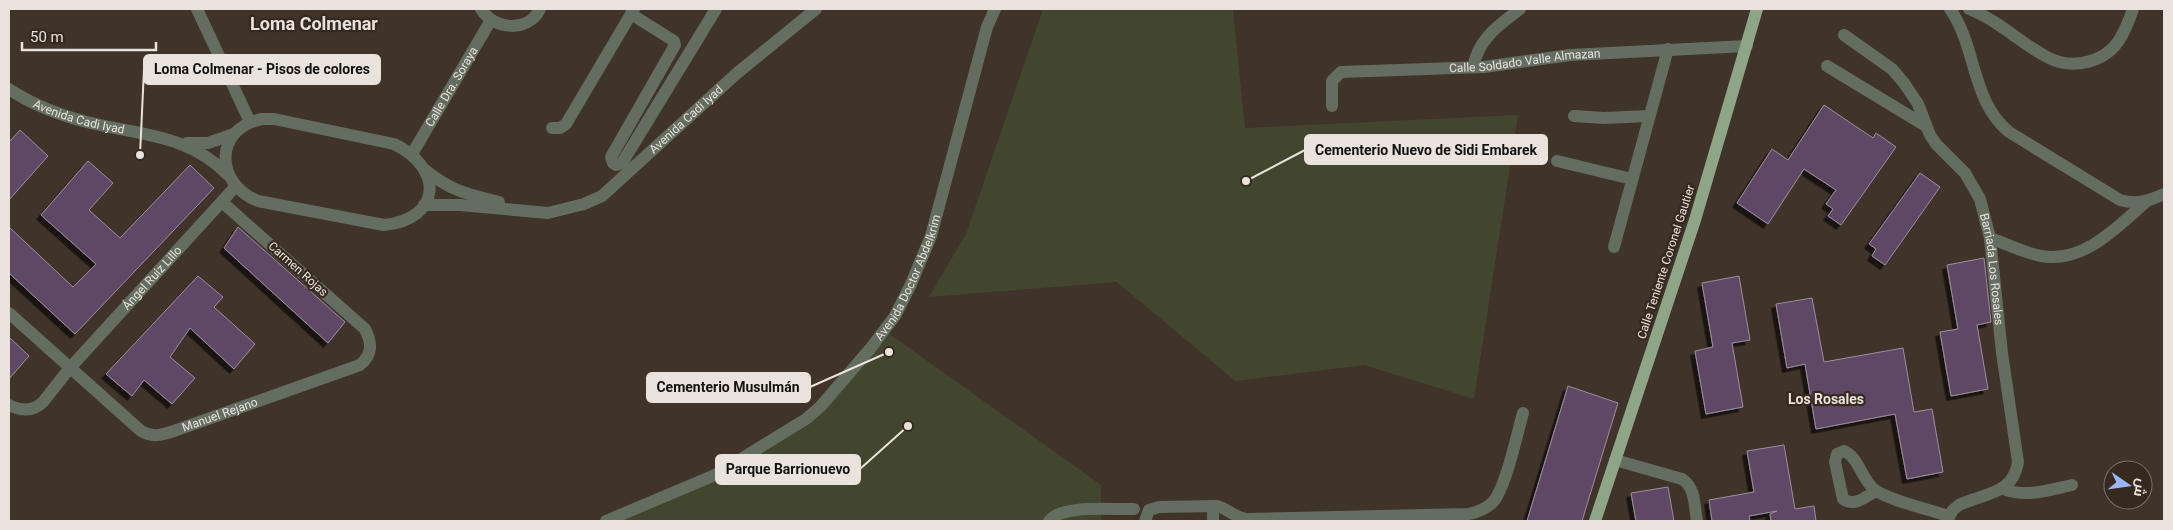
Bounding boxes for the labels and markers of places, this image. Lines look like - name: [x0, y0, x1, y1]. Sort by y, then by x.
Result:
- callout: Loma Colmenar - Pisos de colores: [144, 55, 380, 84]
- callout: Cementerio Nuevo de Sidi Embarek: [1305, 135, 1547, 164]
- callout: Cementerio Musulmán: [647, 373, 810, 402]
- callout: Parque Barrionuevo: [716, 455, 860, 484]

